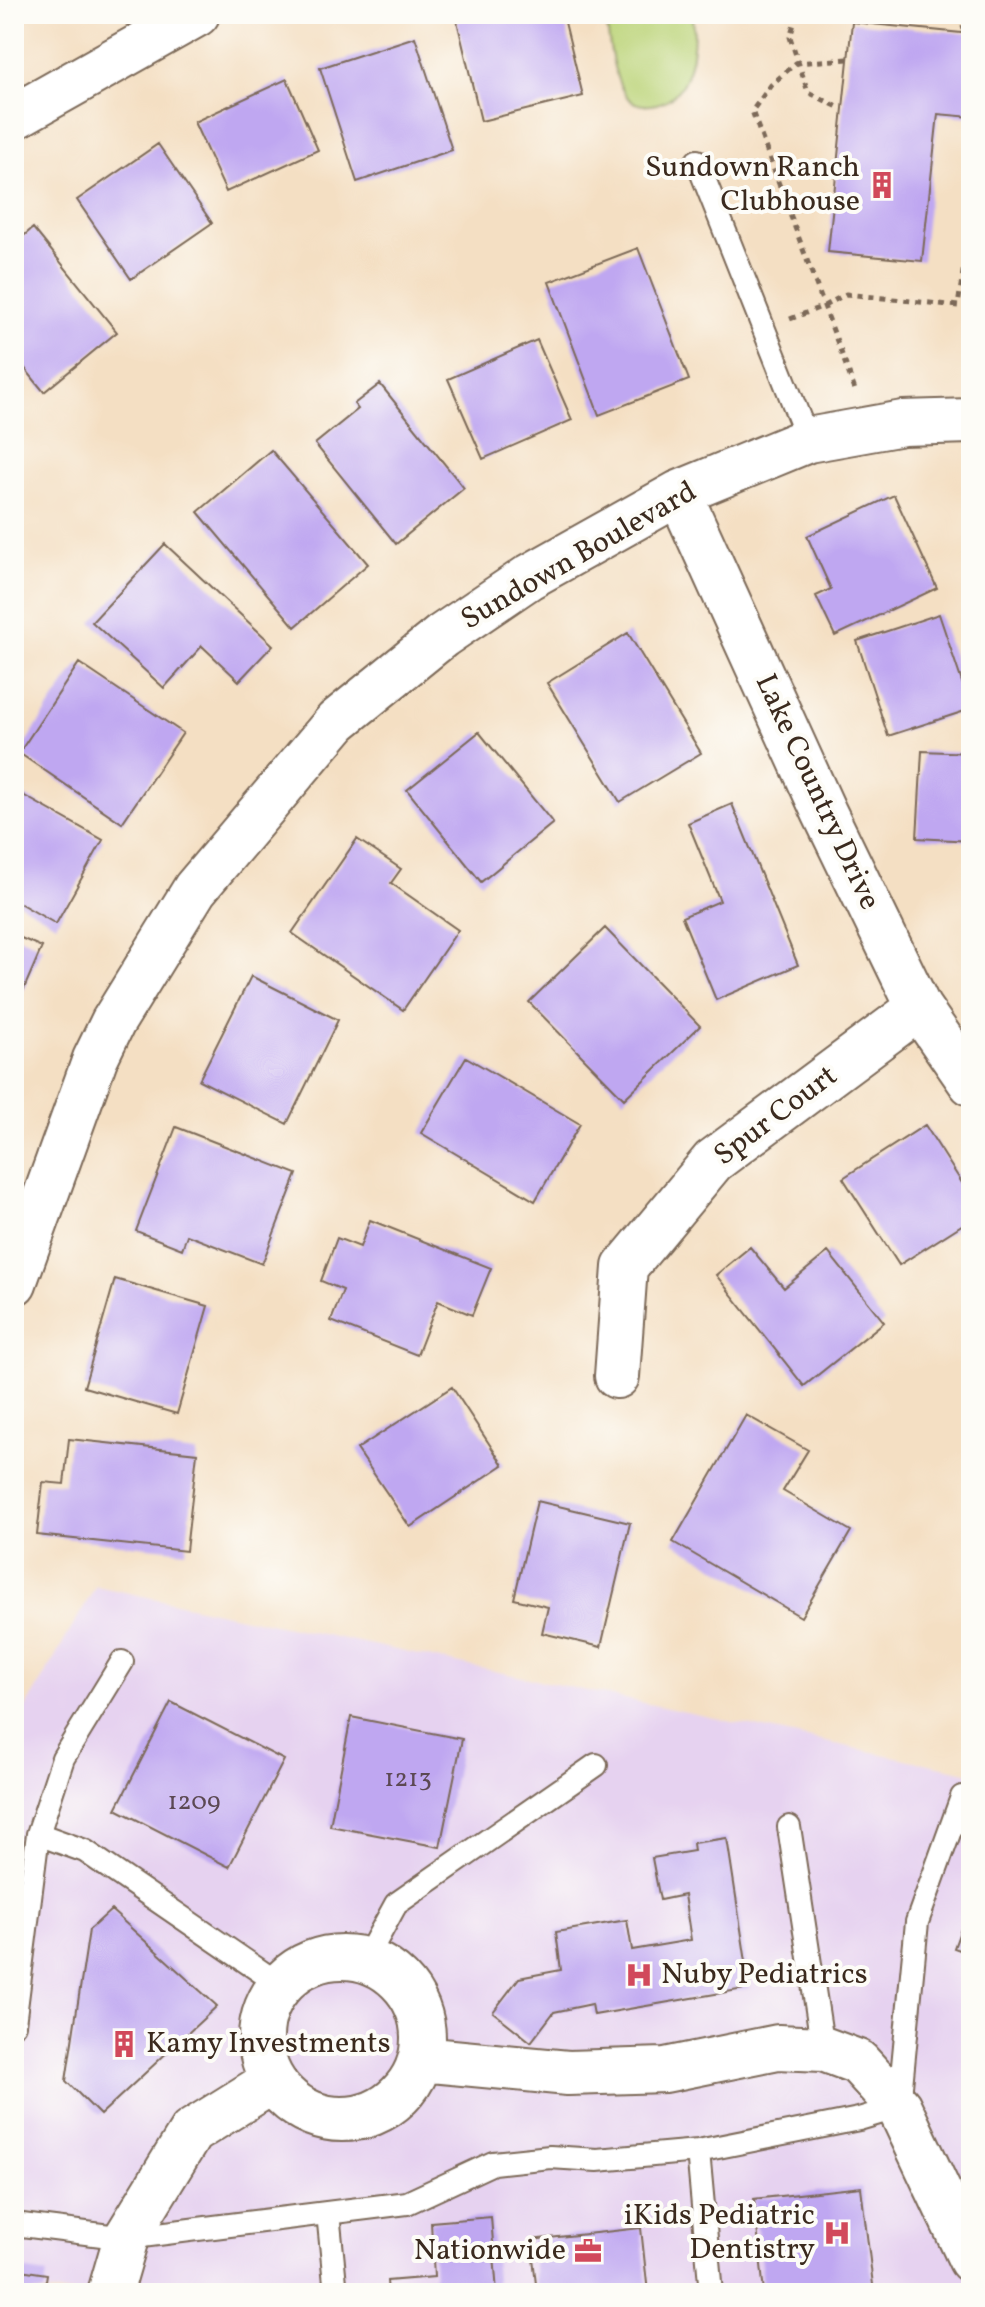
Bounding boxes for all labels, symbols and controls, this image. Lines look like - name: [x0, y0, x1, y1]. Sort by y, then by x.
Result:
- place label: Sundown Ranch Clubhouse: [645, 147, 860, 223]
- building icon: Sundown Ranch Clubhouse: [867, 170, 897, 200]
- street label: Sundown Boulevard: [453, 471, 705, 641]
- street label: Lake Country Drive: [744, 667, 890, 917]
- street label: Spur Court: [706, 1056, 846, 1176]
- house number: 1213: [384, 1761, 432, 1797]
- house number: 1209: [167, 1784, 221, 1820]
- place label: Nuby Pediatrics: [661, 1954, 868, 1996]
- hospital icon: Nuby Pediatrics: [624, 1960, 654, 1990]
- place label: Kamy Investments: [146, 2023, 390, 2065]
- building icon: Kamy Investments: [109, 2029, 139, 2059]
- place label: iKids Pediatric Dentistry: [624, 2195, 815, 2271]
- hospital icon: iKids Pediatric Dentistry: [822, 2218, 852, 2248]
- place label: Nationwide: [414, 2230, 566, 2272]
- office icon: Nationwide: [573, 2236, 603, 2266]

